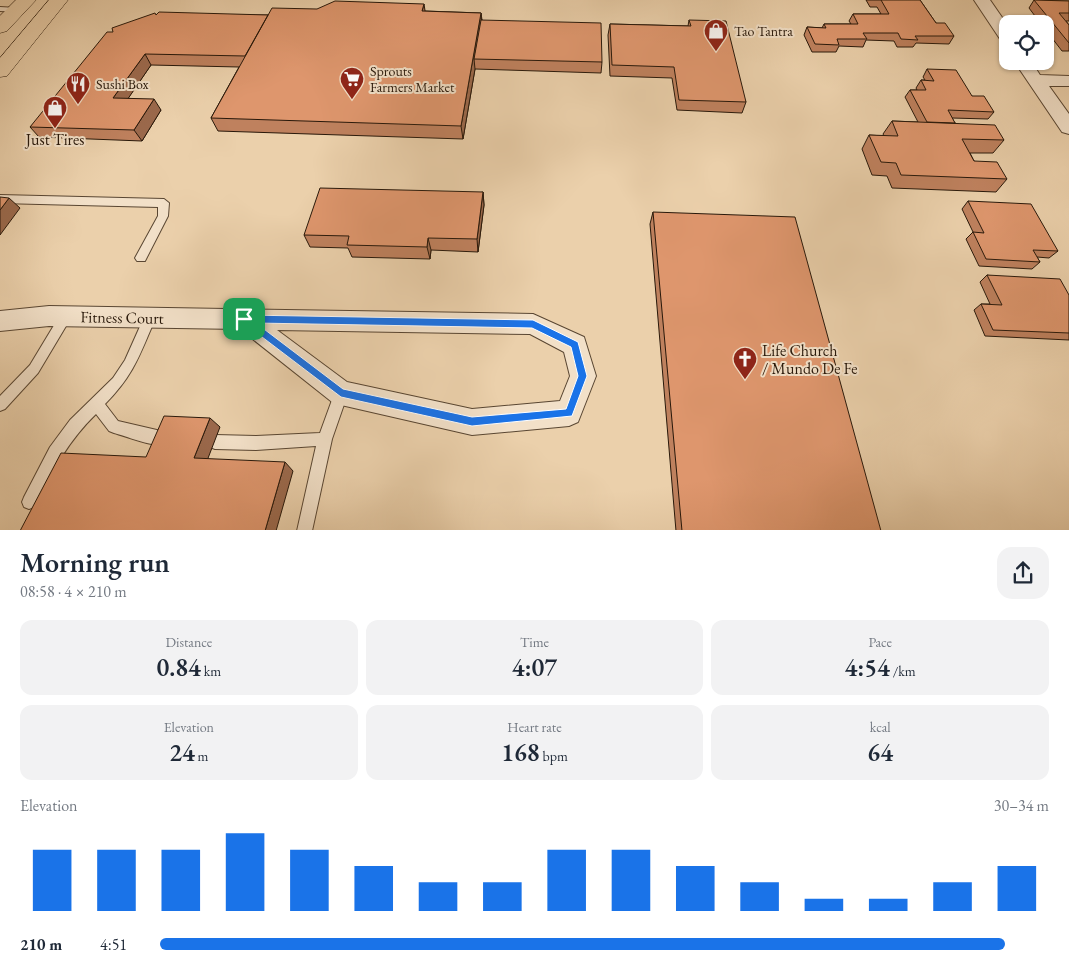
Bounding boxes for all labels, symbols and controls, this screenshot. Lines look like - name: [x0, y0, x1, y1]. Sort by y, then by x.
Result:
- map controls: [999, 15, 1054, 70]
- button: locate: [999, 15, 1054, 70]
- shop icon: Tao Tantra: [703, 18, 729, 52]
- place label: Tao Tantra: [734, 22, 793, 40]
- place label: Sprouts Farmers Market: [370, 62, 455, 96]
- supermarket icon: Sprouts Farmers Market: [339, 66, 365, 100]
- restaurant icon: Sushi Box: [65, 71, 91, 105]
- place label: Sushi Box: [96, 75, 149, 93]
- shop icon: Just Tires: [42, 95, 68, 129]
- place label: Just Tires: [24, 129, 84, 150]
- pin: [223, 298, 265, 340]
- icon: arrive: [230, 305, 258, 333]
- street label: Fitness Court: [80, 306, 164, 329]
- place label: Life Church / Mundo De Fe: [762, 340, 858, 379]
- church icon: Life Church / Mundo De Fe: [732, 346, 758, 380]
- text: Morning run: [20, 544, 170, 580]
- button: share: [997, 547, 1049, 599]
- text: 08:58 · 4 × 210 m: [20, 581, 127, 602]
- text: Distance: [165, 633, 212, 651]
- text: Time: [520, 633, 549, 651]
- text: Pace: [868, 633, 892, 651]
- text: 0.84: [156, 651, 201, 683]
- text: 4:07: [512, 651, 557, 683]
- text: 4:54: [845, 651, 890, 683]
- text: km: [201, 662, 221, 680]
- text: /km: [890, 662, 916, 680]
- text: Elevation: [164, 718, 214, 736]
- text: Heart rate: [507, 718, 562, 736]
- text: kcal: [870, 718, 891, 736]
- text: 24: [169, 736, 195, 768]
- text: 168: [501, 736, 540, 768]
- text: 64: [867, 736, 893, 768]
- text: m: [195, 747, 209, 765]
- text: bpm: [540, 747, 568, 765]
- text: Elevation: [20, 795, 78, 816]
- text: 30–34 m: [994, 795, 1049, 816]
- text: 210 m: [20, 934, 62, 955]
- text: 4:51: [100, 934, 127, 955]

